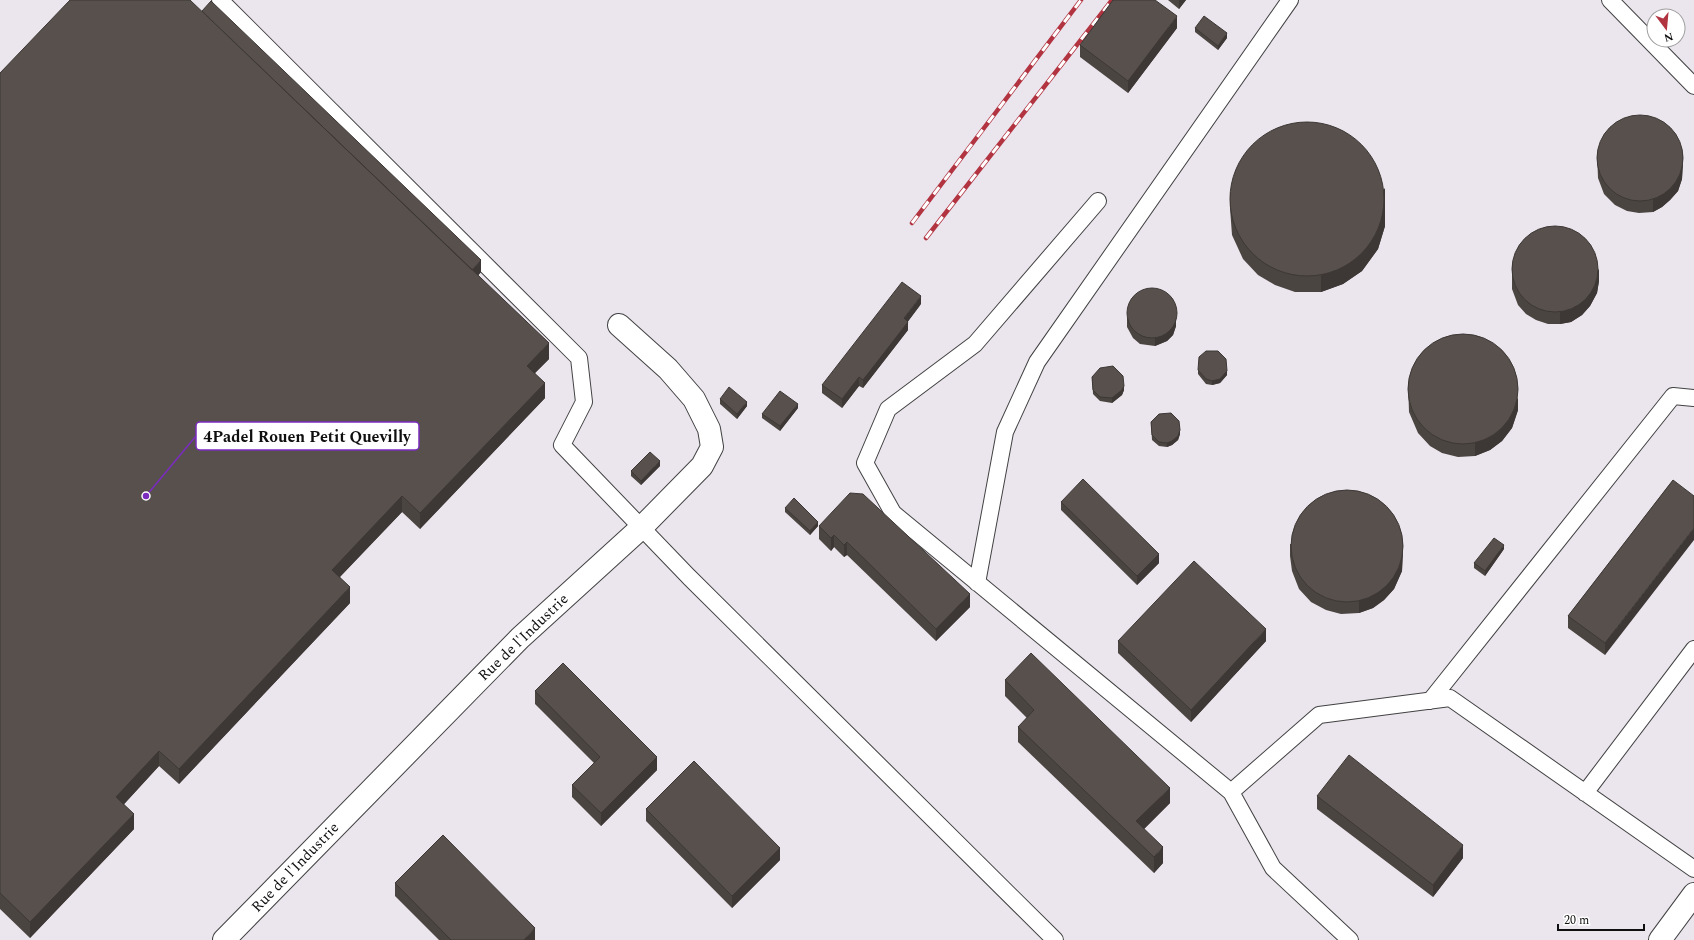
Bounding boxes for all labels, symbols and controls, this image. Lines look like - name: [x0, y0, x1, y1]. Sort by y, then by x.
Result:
- north arrow: [1646, 8, 1686, 48]
- text: N: [1662, 28, 1675, 47]
- callout: 4Padel Rouen Petit Quevilly: [196, 422, 419, 450]
- text: 4Padel Rouen Petit Quevilly: [203, 425, 412, 449]
- street label: Rue de l'Industrie: [473, 588, 574, 687]
- street label: Rue de l'Industrie: [246, 817, 345, 918]
- scale bar: [1558, 906, 1644, 932]
- text: 20 m: [1564, 911, 1589, 930]

